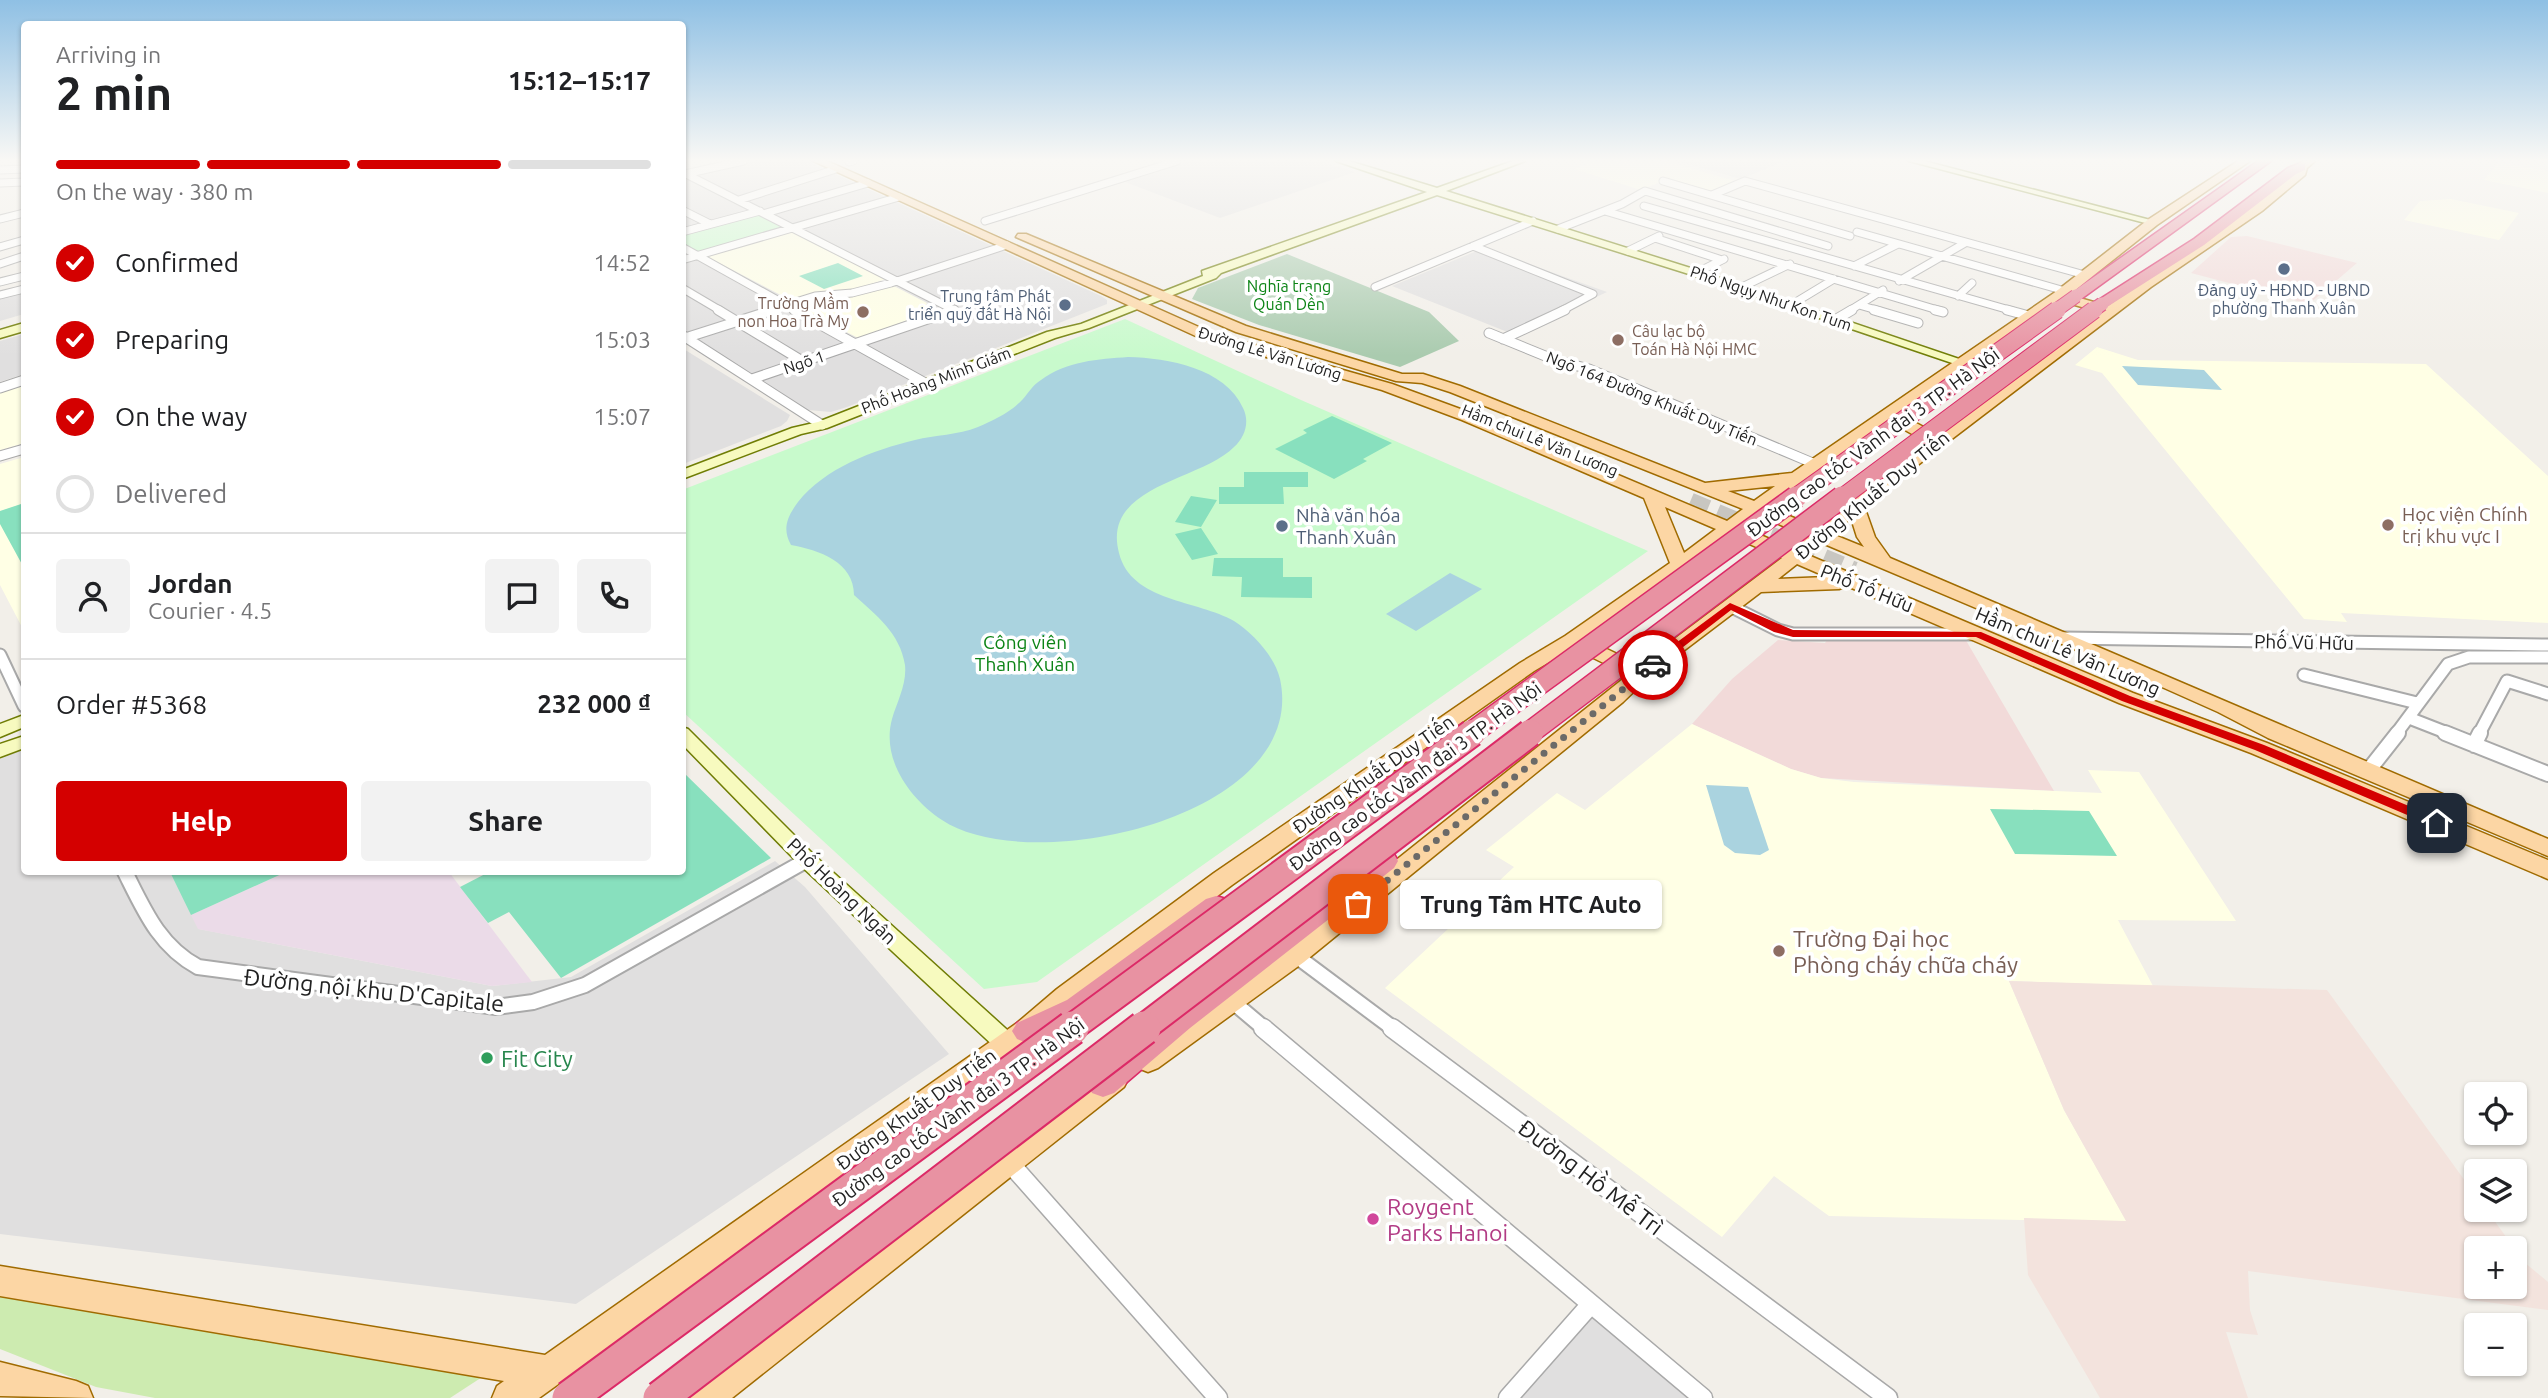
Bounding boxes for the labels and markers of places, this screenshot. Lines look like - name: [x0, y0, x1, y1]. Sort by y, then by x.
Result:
- marker: Đảng uỷ - HĐND - UBND phường Thanh Xuân: [2276, 261, 2292, 277]
- place label: Đảng uỷ - HĐND - UBND phường Thanh Xuân: [2198, 281, 2370, 317]
- place label: Trung tâm Phát triển quỹ đất Hà Nội: [908, 287, 1052, 323]
- place label: Trường Mầm non Hoa Trà My: [737, 291, 849, 330]
- marker: Trung tâm Phát triển quỹ đất Hà Nội: [1057, 297, 1073, 313]
- marker: Trường Mầm non Hoa Trà My: [855, 304, 871, 320]
- place label: Câu lạc bộ Toán Hà Nội HMC: [1632, 322, 1757, 358]
- marker: Câu lạc bộ Toán Hà Nội HMC: [1610, 332, 1626, 348]
- place label: Học viện Chính trị khu vực I: [2402, 503, 2528, 547]
- place label: Nhà văn hóa Thanh Xuân: [1296, 504, 1400, 548]
- marker: Học viện Chính trị khu vực I: [2380, 517, 2396, 533]
- marker: Nhà văn hóa Thanh Xuân: [1274, 518, 1290, 534]
- pin: [2407, 793, 2467, 853]
- pin: [1328, 874, 1388, 934]
- callout: Trung Tâm HTC Auto: [1400, 880, 1662, 928]
- place label: Trường Đại học Phòng cháy chữa cháy: [1793, 926, 2018, 977]
- marker: Trường Đại học Phòng cháy chữa cháy: [1771, 943, 1787, 959]
- place label: Fit City: [501, 1046, 573, 1071]
- marker: Fit City: [479, 1050, 495, 1066]
- place label: Roygent Parks Hanoi: [1387, 1194, 1508, 1245]
- marker: Roygent Parks Hanoi: [1365, 1211, 1381, 1227]

